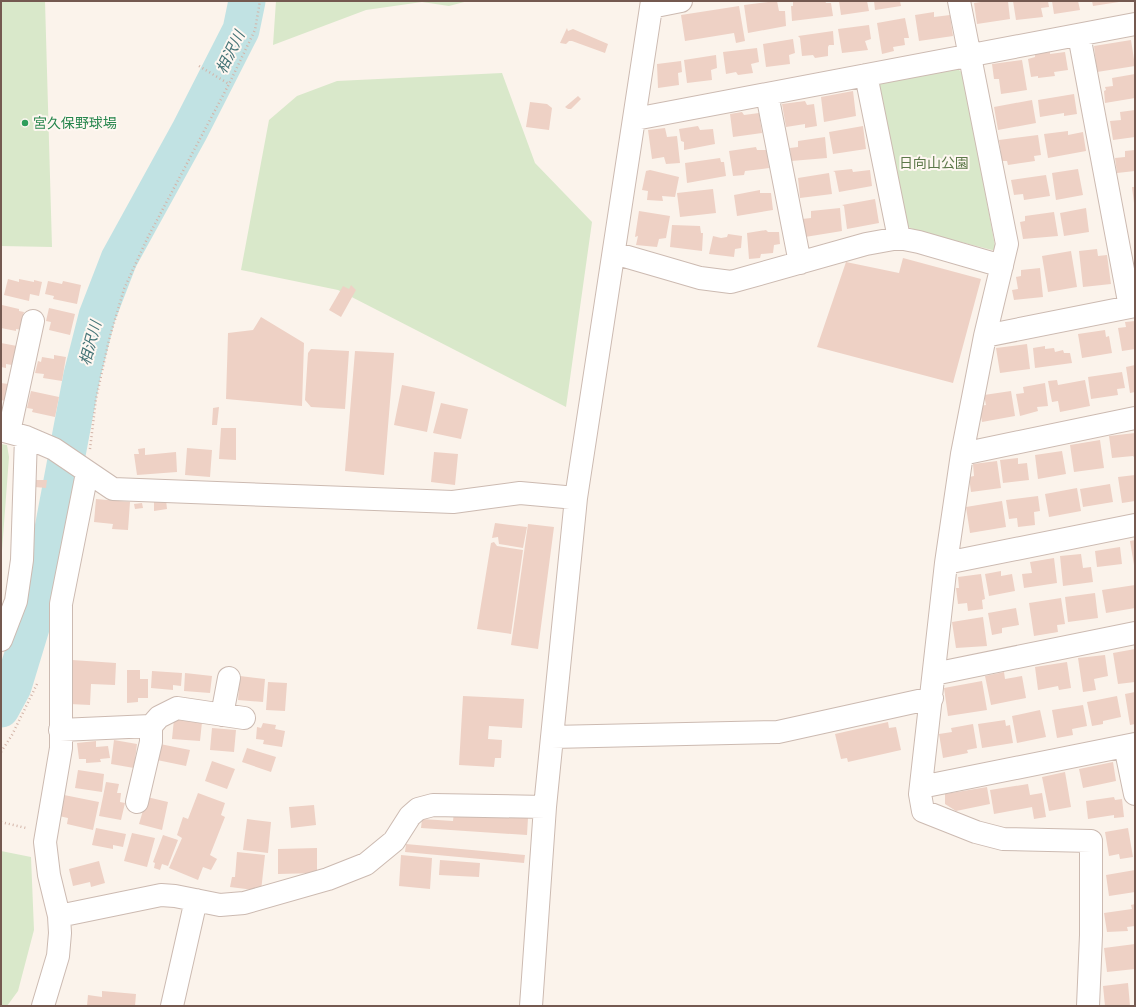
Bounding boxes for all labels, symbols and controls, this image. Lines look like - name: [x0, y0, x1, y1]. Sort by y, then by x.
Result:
- water label: 相沢川: [212, 26, 249, 76]
- place label: 宮久保野球場: [33, 114, 117, 132]
- marker: 宮久保野球場: [20, 118, 30, 128]
- park label: 日向山公園: [899, 154, 969, 172]
- water label: 相沢川: [75, 317, 106, 367]

